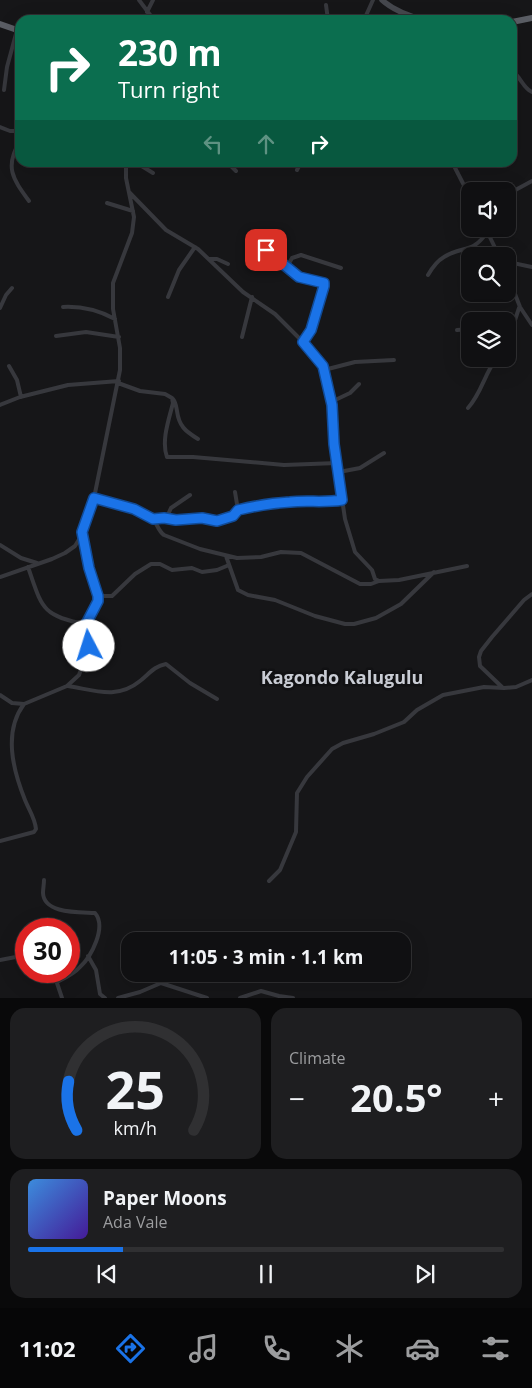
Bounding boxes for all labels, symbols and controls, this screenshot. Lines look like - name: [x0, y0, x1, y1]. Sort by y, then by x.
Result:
- text: 230 m: [118, 29, 222, 76]
- icon: right: [35, 35, 100, 100]
- text: Turn right: [118, 74, 220, 104]
- icon: left: [199, 130, 227, 158]
- icon: ahead: [252, 130, 280, 158]
- icon: right: [305, 130, 333, 158]
- map controls: [461, 182, 516, 367]
- button: sound: [461, 182, 516, 237]
- pin: [245, 229, 287, 271]
- icon: arrive: [252, 236, 280, 264]
- button: search: [461, 247, 516, 302]
- button: layers: [461, 312, 516, 367]
- position arrow: [62, 619, 114, 671]
- district label: Kagondo Kalugulu: [261, 665, 423, 689]
- speed limit sign: 30: [15, 918, 80, 983]
- text: 11:05 · 3 min · 1.1 km: [169, 944, 363, 970]
- text: Climate: [289, 1047, 346, 1069]
- text: 25: [106, 1053, 165, 1124]
- text: 20.5°: [350, 1071, 443, 1123]
- text: −: [289, 1079, 305, 1117]
- text: +: [488, 1079, 504, 1117]
- text: km/h: [114, 1116, 157, 1140]
- text: Paper Moons: [103, 1185, 227, 1211]
- text: Ada Vale: [103, 1211, 167, 1233]
- icon: previous: [93, 1260, 121, 1288]
- icon: pause: [252, 1260, 280, 1288]
- icon: next: [411, 1260, 439, 1288]
- icon: directions: [113, 1331, 148, 1366]
- icon: music: [186, 1331, 221, 1366]
- icon: phone: [259, 1331, 294, 1366]
- icon: climate: [332, 1331, 367, 1366]
- icon: car: [405, 1331, 440, 1366]
- icon: filters: [478, 1331, 513, 1366]
- text: 11:02: [19, 1333, 76, 1363]

